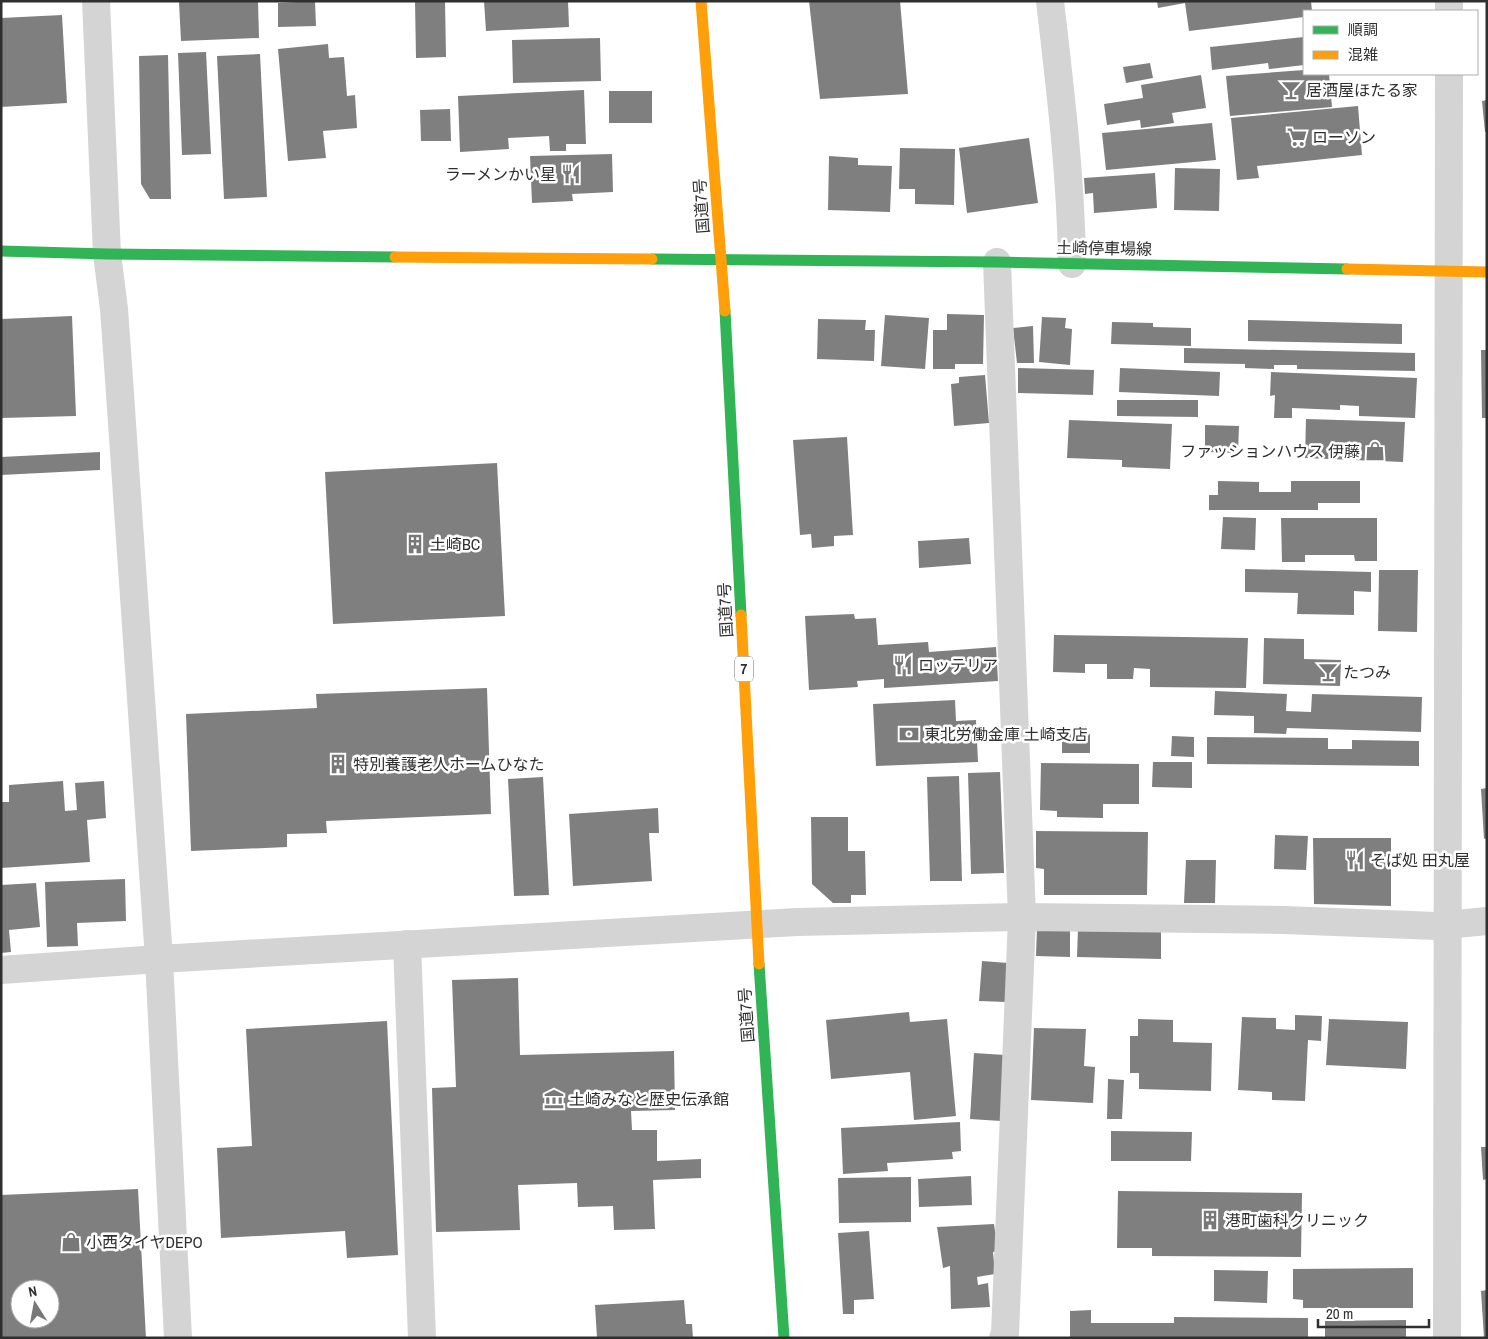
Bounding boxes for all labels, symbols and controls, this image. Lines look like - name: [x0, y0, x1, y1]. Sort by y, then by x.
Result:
- legend: [1303, 10, 1478, 75]
- text: 順調: [1348, 19, 1378, 40]
- text: 混雑: [1348, 44, 1378, 65]
- bar icon: 居酒屋ほたる家: [1280, 79, 1302, 101]
- place label: 居酒屋ほたる家: [1306, 79, 1418, 101]
- supermarket icon: ローソン: [1286, 126, 1308, 148]
- place label: ローソン: [1312, 126, 1376, 148]
- place label: ラーメンかい星: [445, 163, 556, 185]
- restaurant icon: ラーメンかい星: [560, 163, 582, 185]
- street label: 国道7号: [688, 178, 714, 234]
- street label: 土崎停車場線: [1056, 236, 1152, 260]
- place label: ファッションハウス 伊藤: [1180, 440, 1360, 462]
- shop icon: ファッションハウス 伊藤: [1364, 440, 1386, 462]
- building icon: 土崎BC: [404, 533, 426, 555]
- place label: 土崎BC: [430, 533, 480, 555]
- street label: 国道7号: [713, 582, 737, 638]
- restaurant icon: ロッテリア: [892, 654, 914, 676]
- place label: ロッテリア: [918, 654, 998, 676]
- road number: 7: [735, 656, 753, 682]
- bar icon: たつみ: [1317, 661, 1339, 683]
- place label: たつみ: [1343, 661, 1391, 683]
- bank icon: 東北労働金庫 土崎支店: [898, 723, 920, 745]
- place label: 東北労働金庫 土崎支店: [924, 723, 1088, 745]
- building icon: 特別養護老人ホームひなた: [327, 753, 349, 775]
- place label: 特別養護老人ホームひなた: [353, 753, 545, 775]
- restaurant icon: そば処 田丸屋: [1344, 849, 1366, 871]
- place label: そば処 田丸屋: [1370, 849, 1470, 871]
- street label: 国道7号: [733, 987, 759, 1043]
- museum icon: 土崎みなと歴史伝承館: [543, 1088, 565, 1110]
- place label: 土崎みなと歴史伝承館: [569, 1088, 729, 1110]
- building icon: 港町歯科クリニック: [1199, 1209, 1221, 1231]
- place label: 港町歯科クリニック: [1225, 1209, 1369, 1231]
- shop icon: 小西タイヤDEPO: [60, 1231, 82, 1253]
- place label: 小西タイヤDEPO: [86, 1231, 203, 1253]
- north arrow: [10, 1279, 60, 1329]
- text: N: [27, 1282, 38, 1301]
- scale bar: [1318, 1296, 1429, 1328]
- text: 20 m: [1326, 1303, 1353, 1324]

